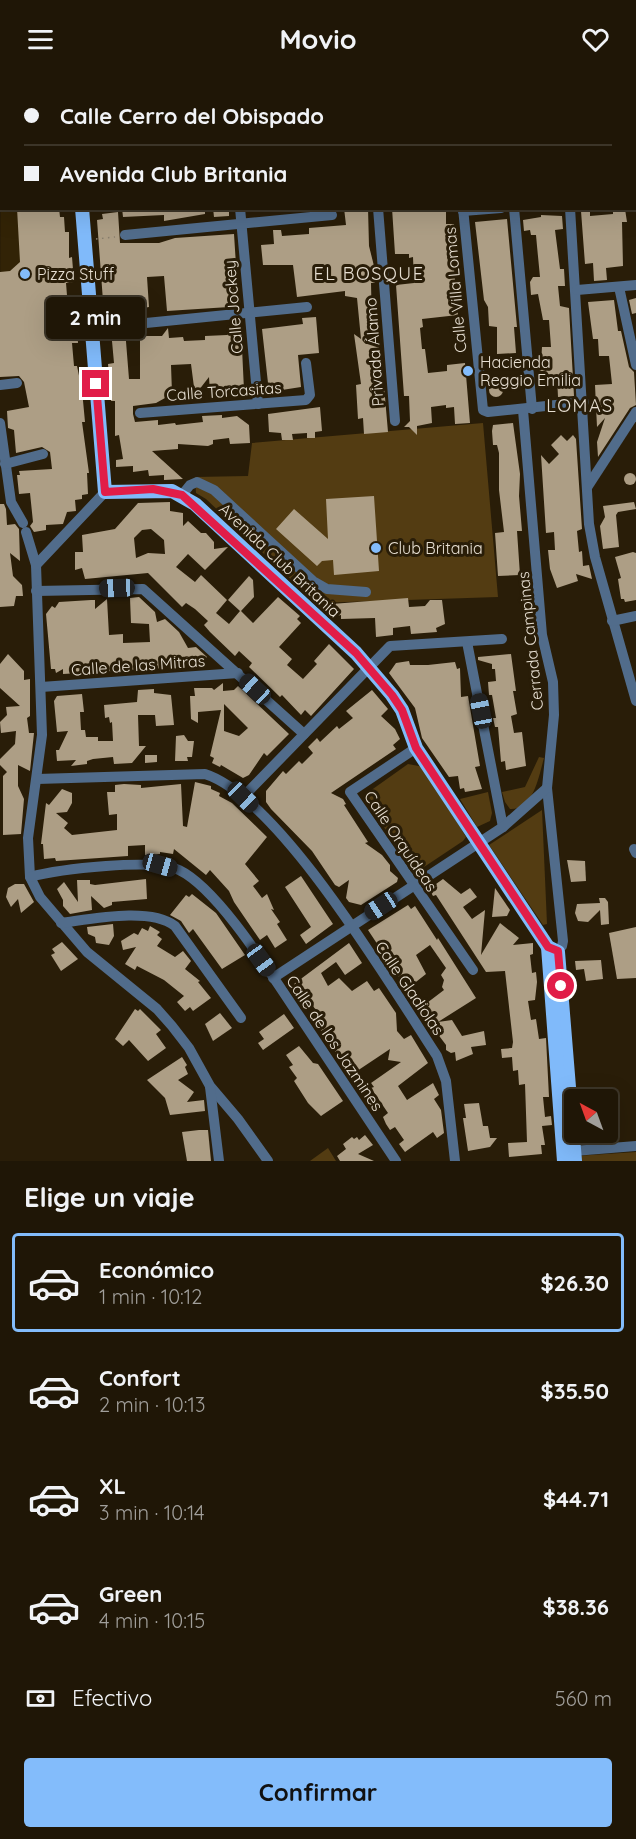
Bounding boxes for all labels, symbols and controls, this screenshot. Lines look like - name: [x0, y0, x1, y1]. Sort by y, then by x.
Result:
- text: Movio: [279, 22, 357, 56]
- icon: menu: [24, 23, 57, 56]
- icon: heart: [579, 23, 612, 56]
- text: Calle Cerro del Obispado: [60, 102, 324, 130]
- text: Avenida Club Britania: [60, 160, 287, 188]
- street label: Calle Villa Lomas: [440, 226, 470, 354]
- street label: Calle Jockey: [219, 259, 247, 355]
- district label: EL BOSQUE: [314, 262, 424, 285]
- place label: Pizza Stuff: [37, 264, 115, 284]
- marker: Pizza Stuff: [18, 267, 32, 281]
- callout: 2 min: [46, 297, 146, 339]
- street label: Privada Álamo: [360, 297, 388, 407]
- text: 2 min: [69, 305, 122, 330]
- place label: Hacienda Reggio Emilia: [480, 352, 581, 390]
- marker: Hacienda Reggio Emilia: [461, 364, 475, 378]
- route end: [82, 370, 109, 397]
- street label: Calle Torcasitas: [166, 377, 282, 405]
- district label: LOMAS: [546, 394, 614, 417]
- street label: Avenida Club Britania: [215, 499, 345, 621]
- place label: Club Britania: [388, 538, 483, 558]
- marker: Club Britania: [369, 541, 383, 555]
- street label: Cerrada Campinas: [513, 571, 547, 711]
- car: [99, 578, 135, 598]
- street label: Calle de las Mitras: [70, 650, 206, 680]
- car: [236, 670, 274, 708]
- car: [469, 692, 493, 730]
- car: [224, 778, 262, 816]
- street label: Calle Orquídeas: [360, 787, 442, 895]
- car: [140, 851, 180, 879]
- car: [361, 889, 401, 923]
- street label: Calle Gladiolas: [371, 937, 449, 1039]
- car: [243, 940, 279, 980]
- street label: Calle de los Jazmines: [282, 971, 388, 1115]
- route start: [547, 972, 574, 999]
- north arrow: [564, 1089, 618, 1143]
- map controls: [564, 1089, 618, 1143]
- text: Elige un viaje: [24, 1180, 195, 1214]
- icon: car: [27, 1256, 81, 1310]
- text: Económico: [99, 1256, 214, 1284]
- text: $26.30: [540, 1269, 609, 1297]
- text: 1 min · 10:12: [99, 1284, 202, 1309]
- icon: car: [27, 1364, 81, 1418]
- text: Confort: [99, 1364, 181, 1392]
- text: $35.50: [541, 1377, 609, 1405]
- text: 2 min · 10:13: [99, 1392, 205, 1417]
- icon: car: [27, 1472, 81, 1526]
- text: XL: [99, 1472, 126, 1500]
- text: $44.71: [543, 1485, 609, 1513]
- text: 3 min · 10:14: [99, 1500, 205, 1525]
- icon: car: [27, 1580, 81, 1634]
- text: Green: [99, 1580, 162, 1608]
- text: $38.36: [543, 1593, 609, 1621]
- text: 4 min · 10:15: [99, 1608, 205, 1633]
- icon: cash: [24, 1682, 57, 1715]
- text: Efectivo: [72, 1684, 152, 1712]
- text: 560 m: [555, 1686, 612, 1711]
- button: Confirmar: [24, 1758, 612, 1827]

